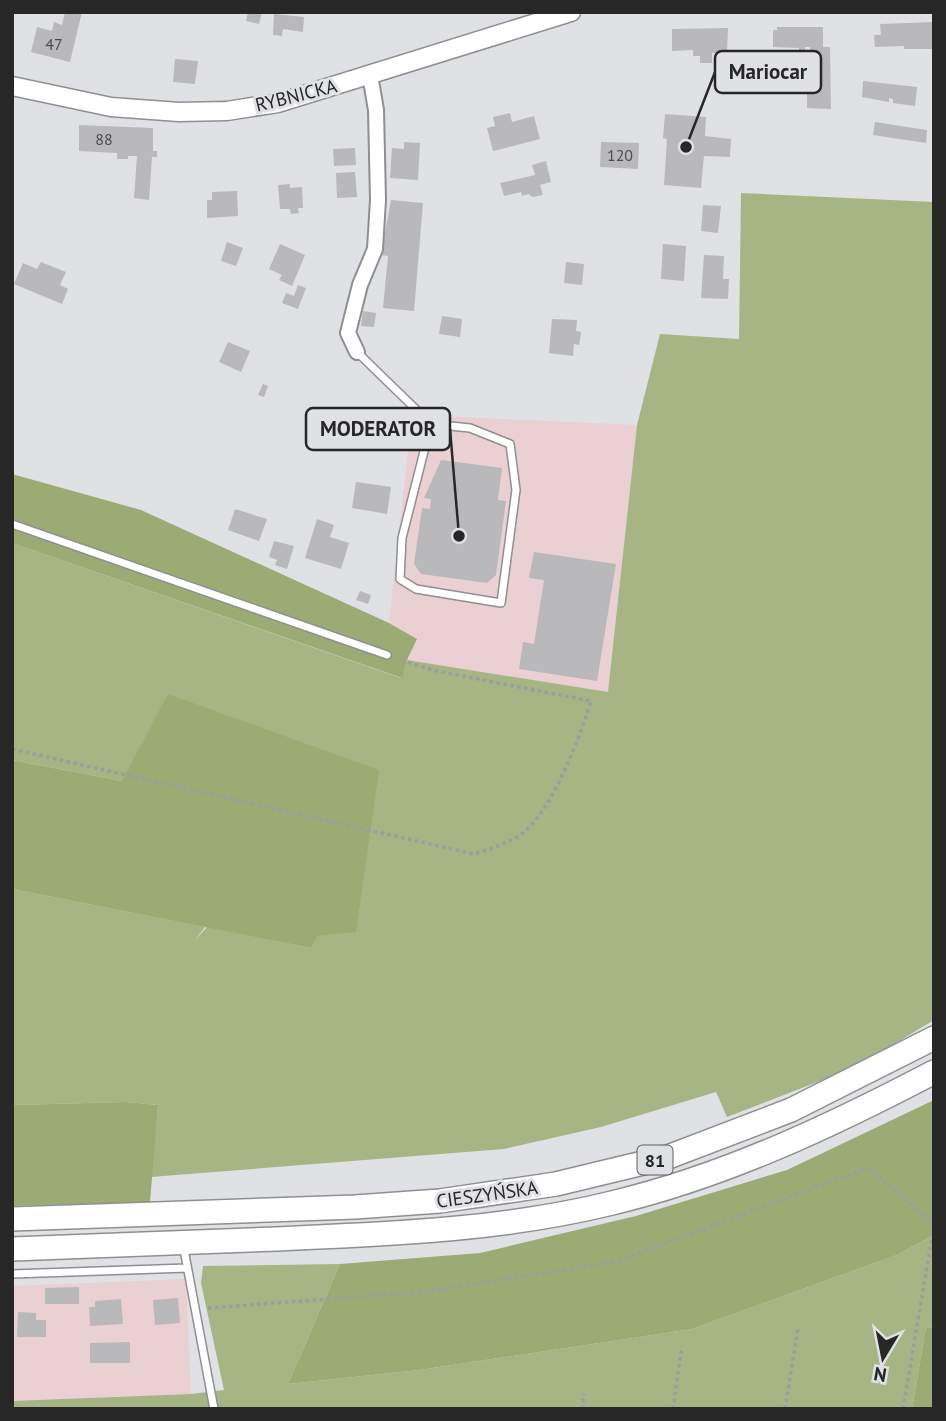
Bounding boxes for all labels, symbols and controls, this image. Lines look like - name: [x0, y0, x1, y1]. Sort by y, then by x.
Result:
- house number: 47: [45, 34, 63, 54]
- callout: Mariocar: [715, 51, 821, 93]
- text: Mariocar: [729, 58, 808, 85]
- street label: RYBNICKA: [253, 73, 339, 117]
- house number: 88: [95, 129, 113, 149]
- house number: 120: [607, 145, 633, 165]
- callout: MODERATOR: [306, 408, 450, 450]
- text: MODERATOR: [320, 415, 436, 442]
- road number: 81: [638, 1146, 672, 1175]
- street label: CIESZYŃSKA: [435, 1175, 539, 1213]
- north arrow: [848, 1323, 918, 1393]
- text: N: [872, 1362, 888, 1388]

